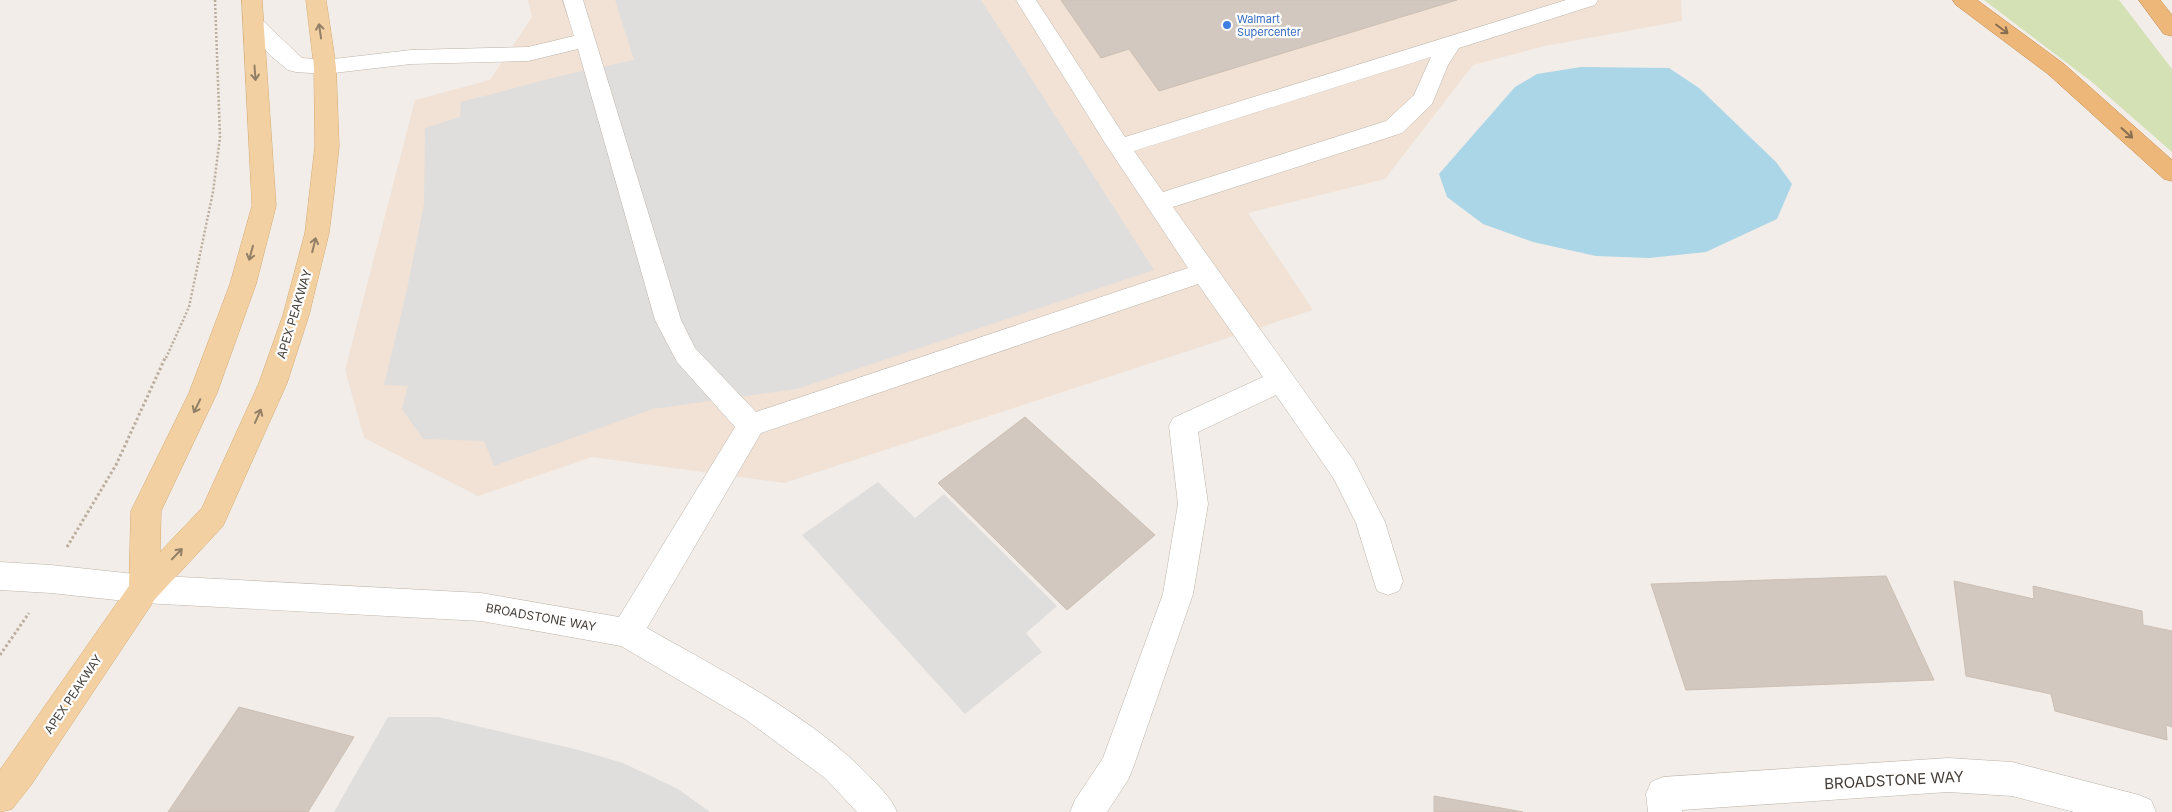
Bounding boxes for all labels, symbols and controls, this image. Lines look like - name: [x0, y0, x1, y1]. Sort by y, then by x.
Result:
- place label: Walmart Supercenter: [1237, 12, 1301, 39]
- marker: Walmart Supercenter: [1221, 19, 1233, 31]
- one-way arrow: [315, 24, 325, 40]
- one-way arrow: [1995, 24, 2009, 34]
- one-way arrow: [251, 65, 260, 81]
- one-way arrow: [2120, 127, 2133, 139]
- one-way arrow: [309, 237, 319, 253]
- one-way arrow: [246, 245, 255, 261]
- street label: APEX PEAKWAY: [273, 268, 315, 360]
- one-way arrow: [191, 398, 201, 413]
- one-way arrow: [254, 409, 264, 424]
- one-way arrow: [171, 549, 183, 561]
- street label: BROADSTONE WAY: [485, 600, 597, 634]
- street label: APEX PEAKWAY: [41, 651, 105, 737]
- street label: BROADSTONE WAY: [1824, 767, 1964, 793]

